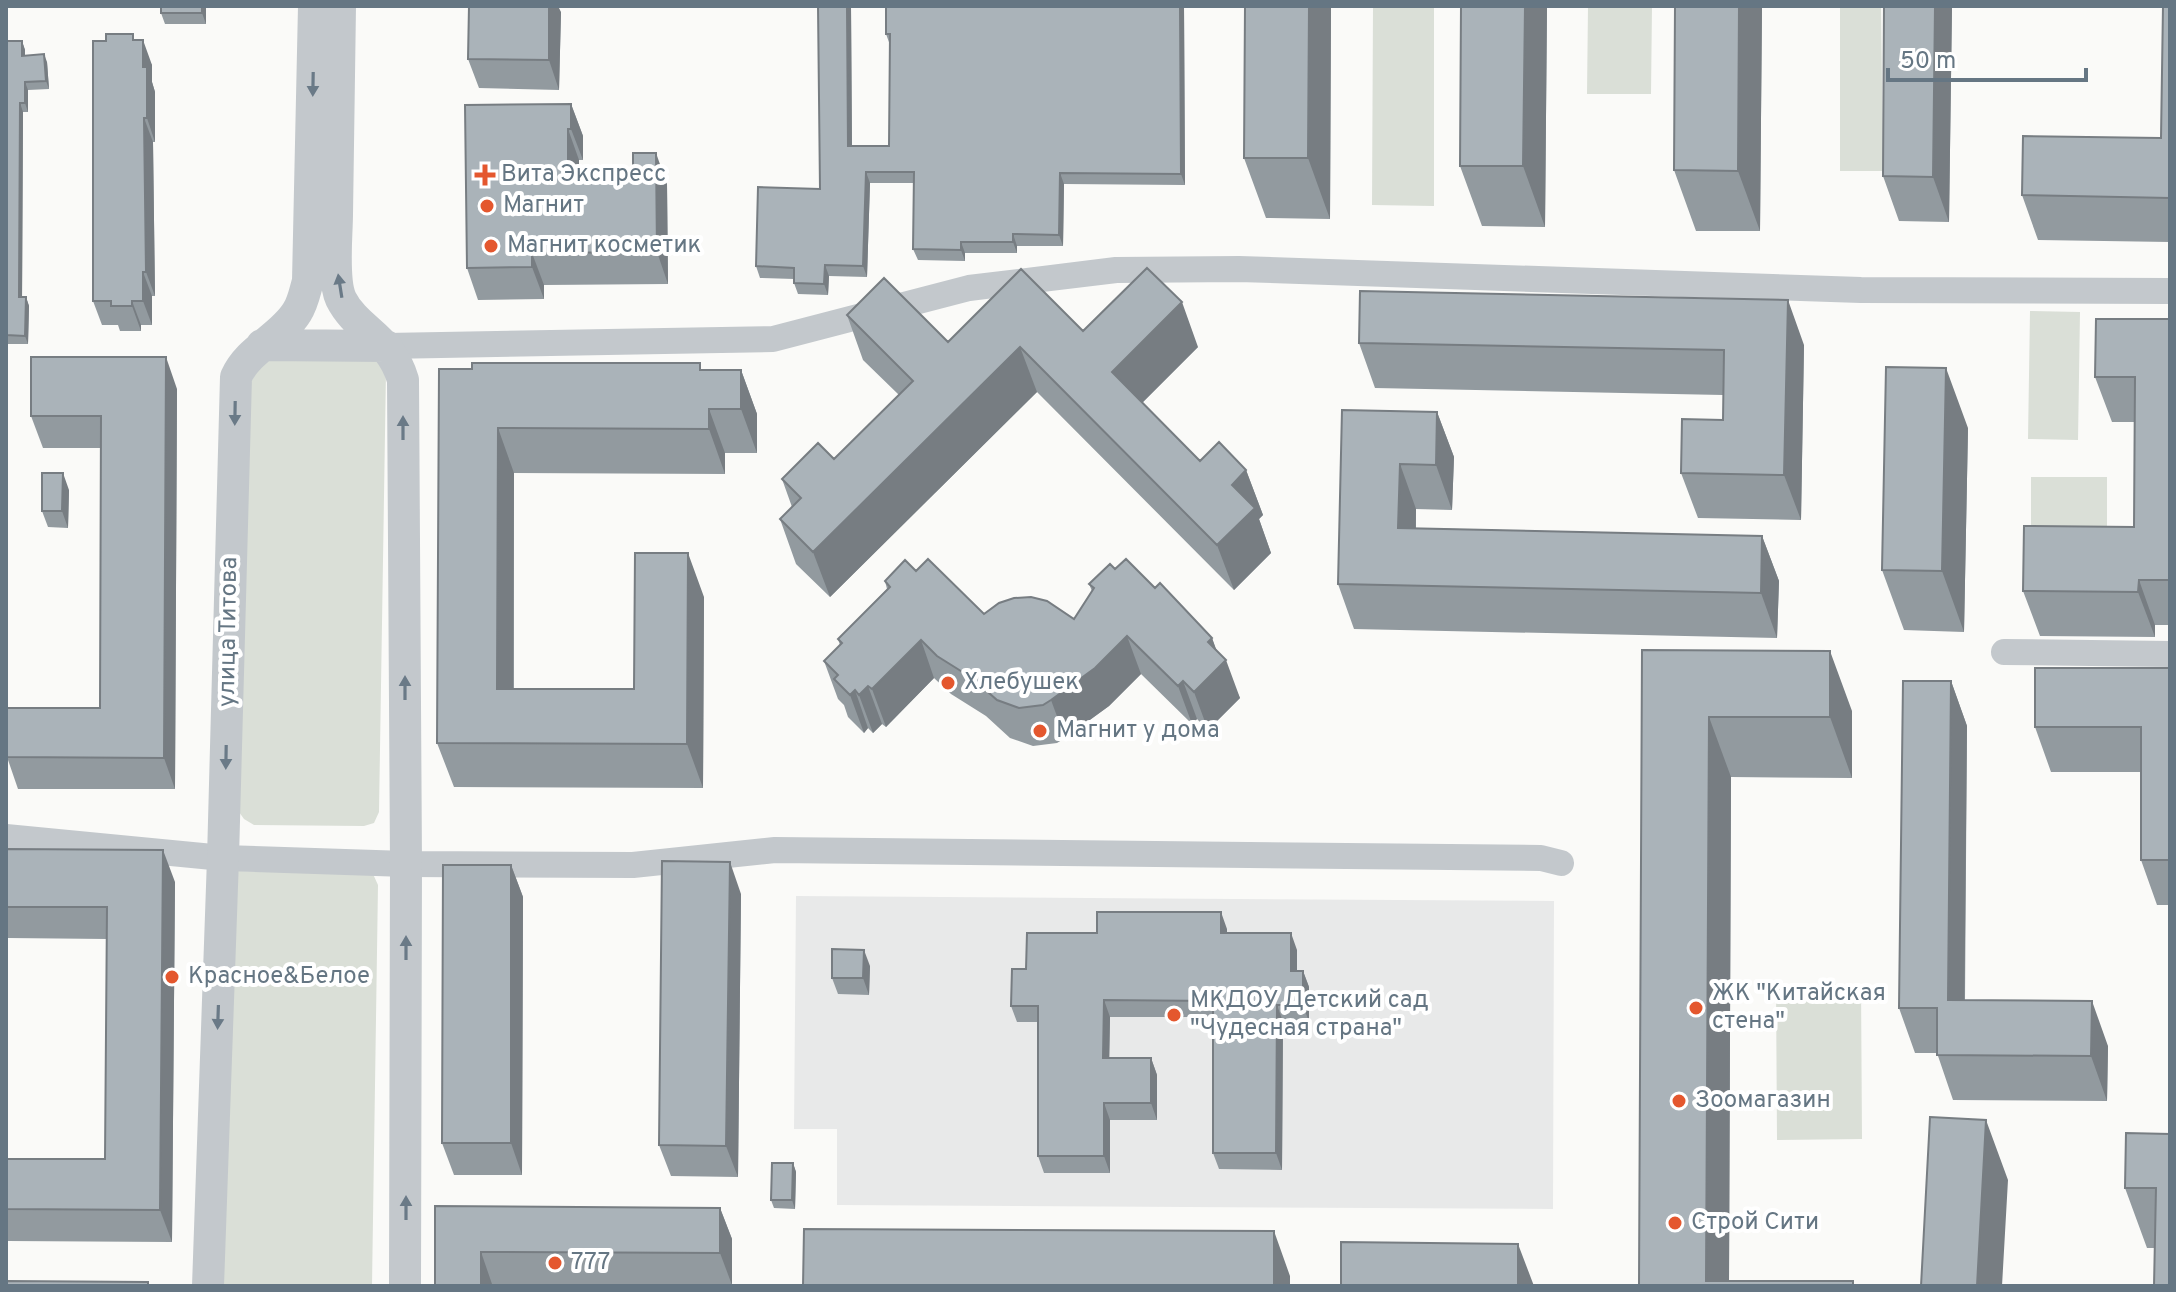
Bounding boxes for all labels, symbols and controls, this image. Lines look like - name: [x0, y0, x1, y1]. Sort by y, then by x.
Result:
- scale bar: [1888, 32, 2086, 82]
- text: 50 m: [1900, 47, 1956, 77]
- one-way arrow: [306, 72, 319, 97]
- place label: Вита Экспресс: [501, 160, 666, 190]
- marker: Вита Экспресс: [476, 166, 494, 184]
- place label: Магнит: [503, 191, 584, 221]
- marker: Магнит: [478, 197, 496, 215]
- place label: Магнит косметик: [507, 231, 701, 261]
- marker: Магнит косметик: [482, 237, 500, 255]
- one-way arrow: [333, 273, 345, 298]
- one-way arrow: [228, 401, 241, 426]
- one-way arrow: [397, 415, 409, 440]
- street label: улица Титова: [213, 556, 245, 708]
- place label: Хлебушек: [964, 668, 1079, 698]
- marker: Хлебушек: [939, 674, 957, 692]
- one-way arrow: [399, 675, 411, 700]
- place label: Магнит у дома: [1056, 716, 1220, 746]
- marker: Магнит у дома: [1031, 722, 1049, 740]
- one-way arrow: [220, 745, 232, 770]
- one-way arrow: [400, 935, 412, 960]
- place label: Красное&Белое: [188, 962, 370, 992]
- marker: Красное&Белое: [163, 968, 181, 986]
- place label: ЖК "Китайская стена": [1712, 979, 1886, 1037]
- place label: МКДОУ Детский сад "Чудесная страна": [1190, 986, 1429, 1044]
- marker: ЖК "Китайская стена": [1687, 999, 1705, 1017]
- one-way arrow: [211, 1005, 224, 1030]
- marker: МКДОУ Детский сад "Чудесная страна": [1165, 1006, 1183, 1024]
- place label: Зоомагазин: [1695, 1086, 1831, 1116]
- marker: Зоомагазин: [1670, 1092, 1688, 1110]
- one-way arrow: [400, 1195, 412, 1220]
- place label: Строй Сити: [1691, 1208, 1819, 1238]
- marker: Строй Сити: [1666, 1214, 1684, 1232]
- place label: 777: [571, 1248, 610, 1278]
- marker: 777: [546, 1254, 564, 1272]

